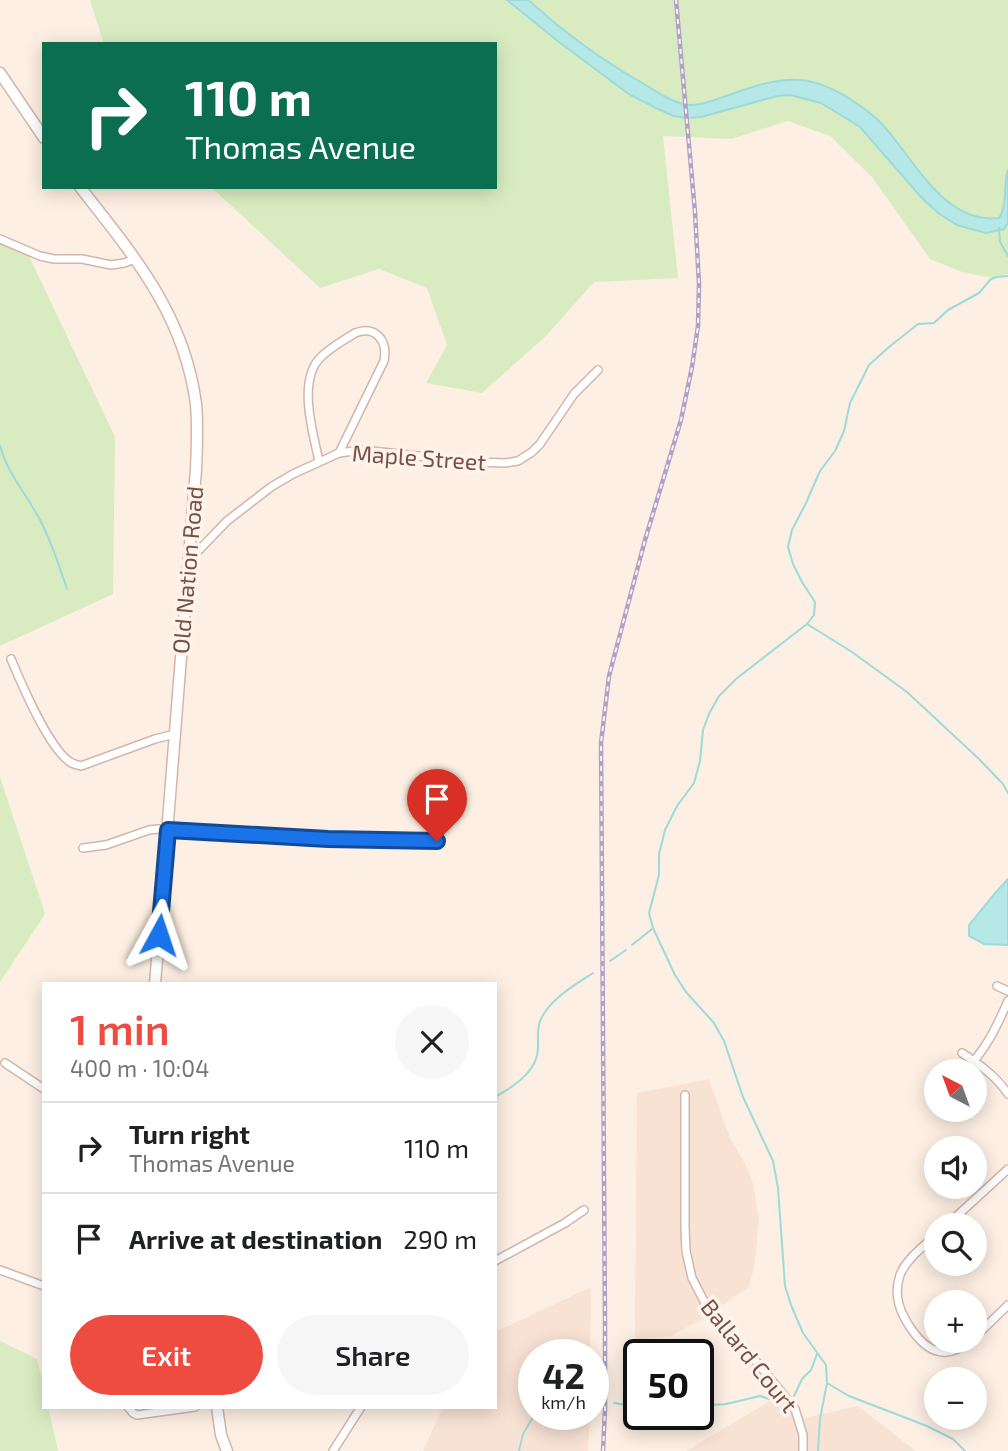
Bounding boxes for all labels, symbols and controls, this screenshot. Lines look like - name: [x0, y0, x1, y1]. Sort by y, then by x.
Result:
- text: 110 m: [185, 67, 312, 126]
- icon: right: [70, 70, 161, 161]
- text: Thomas Avenue: [185, 127, 416, 165]
- street label: Maple Street: [351, 438, 487, 476]
- street label: Old Nation Road: [166, 485, 208, 655]
- pin: [407, 769, 467, 841]
- icon: arrive: [418, 780, 456, 818]
- position arrow: [122, 898, 196, 972]
- text: 1 min: [70, 1003, 170, 1053]
- button: close: [395, 1005, 469, 1079]
- text: 400 m · 10:04: [70, 1054, 209, 1082]
- north arrow: [924, 1059, 987, 1122]
- map controls: [924, 1059, 987, 1430]
- text: Turn right: [129, 1118, 250, 1149]
- icon: right: [70, 1129, 108, 1167]
- text: 110 m: [404, 1132, 469, 1163]
- button: sound: [924, 1136, 987, 1199]
- text: Thomas Avenue: [129, 1149, 295, 1177]
- button: search: [924, 1213, 987, 1276]
- icon: arrive: [70, 1220, 108, 1258]
- text: Arrive at destination: [129, 1223, 382, 1254]
- text: 290 m: [403, 1223, 477, 1254]
- button: +: [924, 1290, 987, 1353]
- street label: Ballard Court: [696, 1293, 804, 1418]
- button: Exit: [70, 1315, 263, 1395]
- button: Share: [277, 1315, 469, 1395]
- speed limit sign: 50: [623, 1339, 714, 1430]
- text: 42: [542, 1354, 585, 1396]
- button: −: [924, 1367, 987, 1430]
- text: km/h: [541, 1391, 586, 1413]

